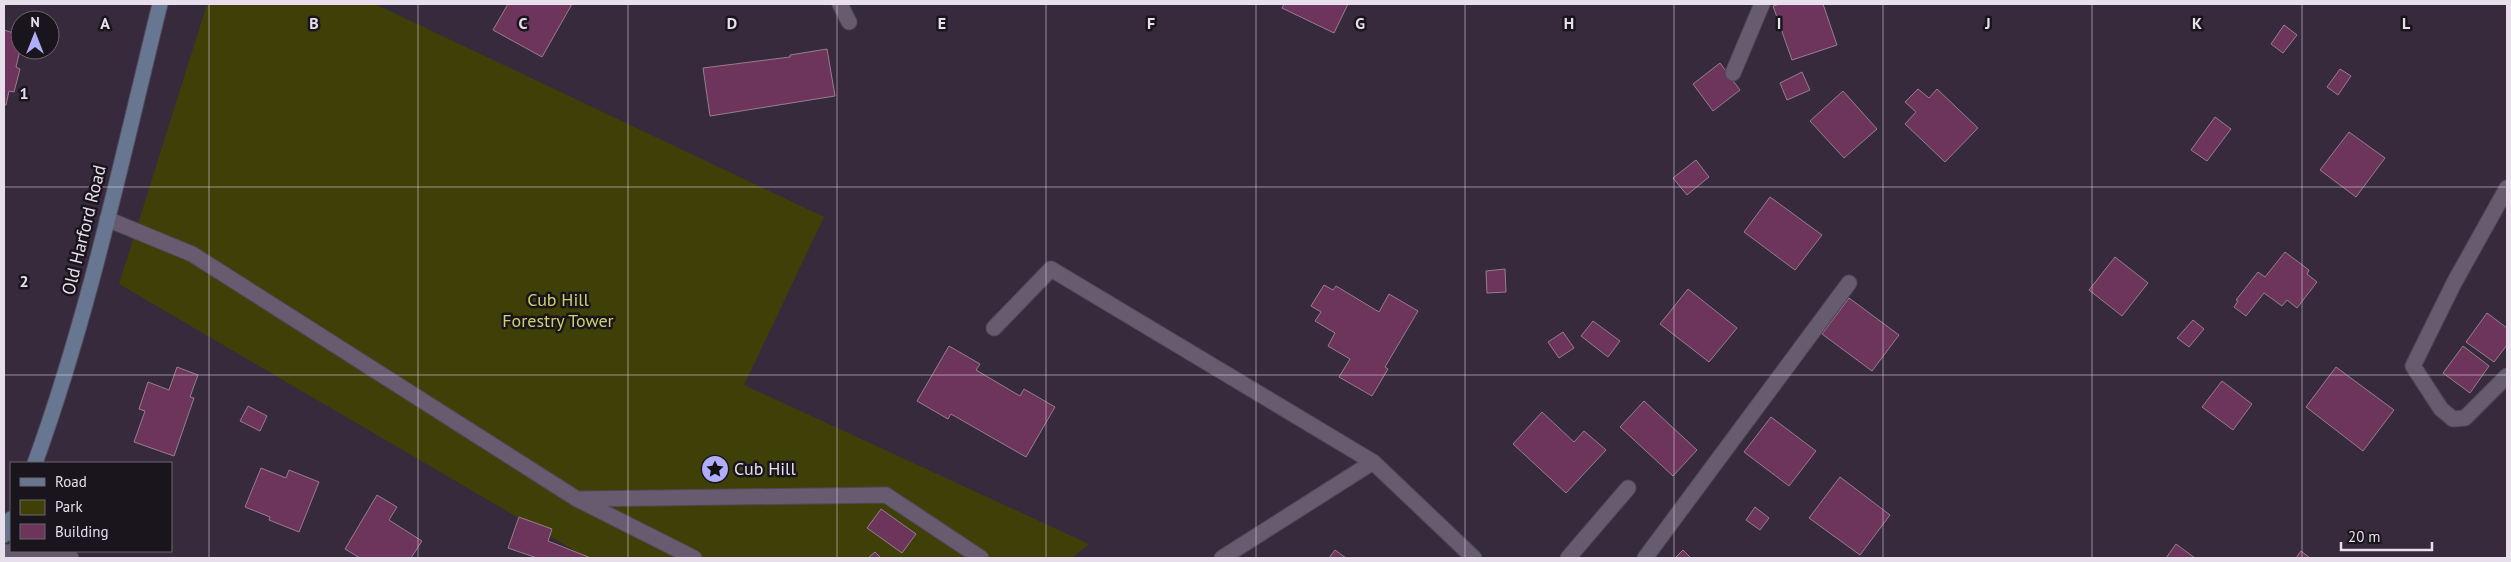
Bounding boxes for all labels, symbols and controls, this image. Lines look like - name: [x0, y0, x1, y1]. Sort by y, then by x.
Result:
- north arrow: [10, 10, 60, 60]
- text: N: [30, 13, 40, 31]
- text: A: [100, 13, 110, 33]
- text: B: [309, 13, 319, 33]
- text: C: [519, 13, 528, 33]
- text: D: [727, 13, 737, 33]
- text: E: [938, 13, 946, 33]
- text: F: [1147, 13, 1155, 33]
- text: G: [1355, 13, 1365, 33]
- text: H: [1564, 13, 1574, 33]
- text: I: [1777, 13, 1781, 33]
- text: J: [1984, 13, 1991, 33]
- text: K: [2192, 13, 2202, 33]
- text: L: [2402, 13, 2411, 33]
- text: 1: [19, 83, 29, 103]
- street label: Old Harford Road: [56, 163, 111, 297]
- text: 2: [19, 271, 29, 291]
- park label: Cub Hill Forestry Tower: [502, 288, 614, 332]
- place icon: Cub Hill: [700, 454, 730, 484]
- place label: Cub Hill: [734, 457, 796, 480]
- legend: [10, 462, 172, 552]
- text: Road: [55, 472, 87, 491]
- text: Park: [55, 497, 83, 516]
- scale bar: [2341, 520, 2432, 552]
- text: Building: [55, 522, 109, 541]
- text: 20 m: [2348, 527, 2381, 546]

